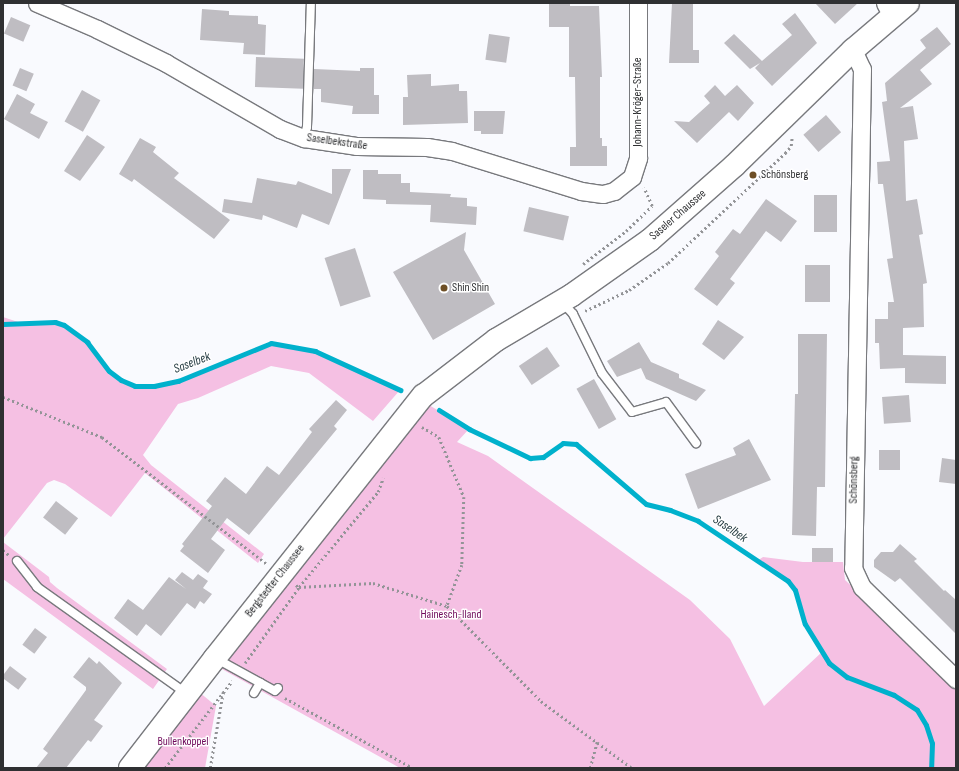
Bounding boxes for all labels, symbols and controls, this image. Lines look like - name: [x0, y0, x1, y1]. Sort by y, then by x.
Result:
- street label: Johann-Kröger-Straße: [631, 57, 645, 147]
- street label: Saselbekstraße: [306, 131, 368, 153]
- place label: Schönsberg: [761, 168, 808, 182]
- marker: Schönsberg: [748, 170, 758, 180]
- street label: Saseler Chaussee: [647, 187, 709, 243]
- place label: Shin Shin: [452, 281, 489, 295]
- marker: Shin Shin: [439, 283, 449, 293]
- water label: Saselbek: [172, 349, 212, 377]
- street label: Schönsberg: [846, 456, 862, 504]
- water label: Saselbek: [710, 512, 750, 546]
- street label: Bergstedter Chaussee: [242, 542, 308, 620]
- park label: Hainesch-Iland: [421, 608, 481, 622]
- park label: Bullenkoppel: [157, 735, 209, 749]

